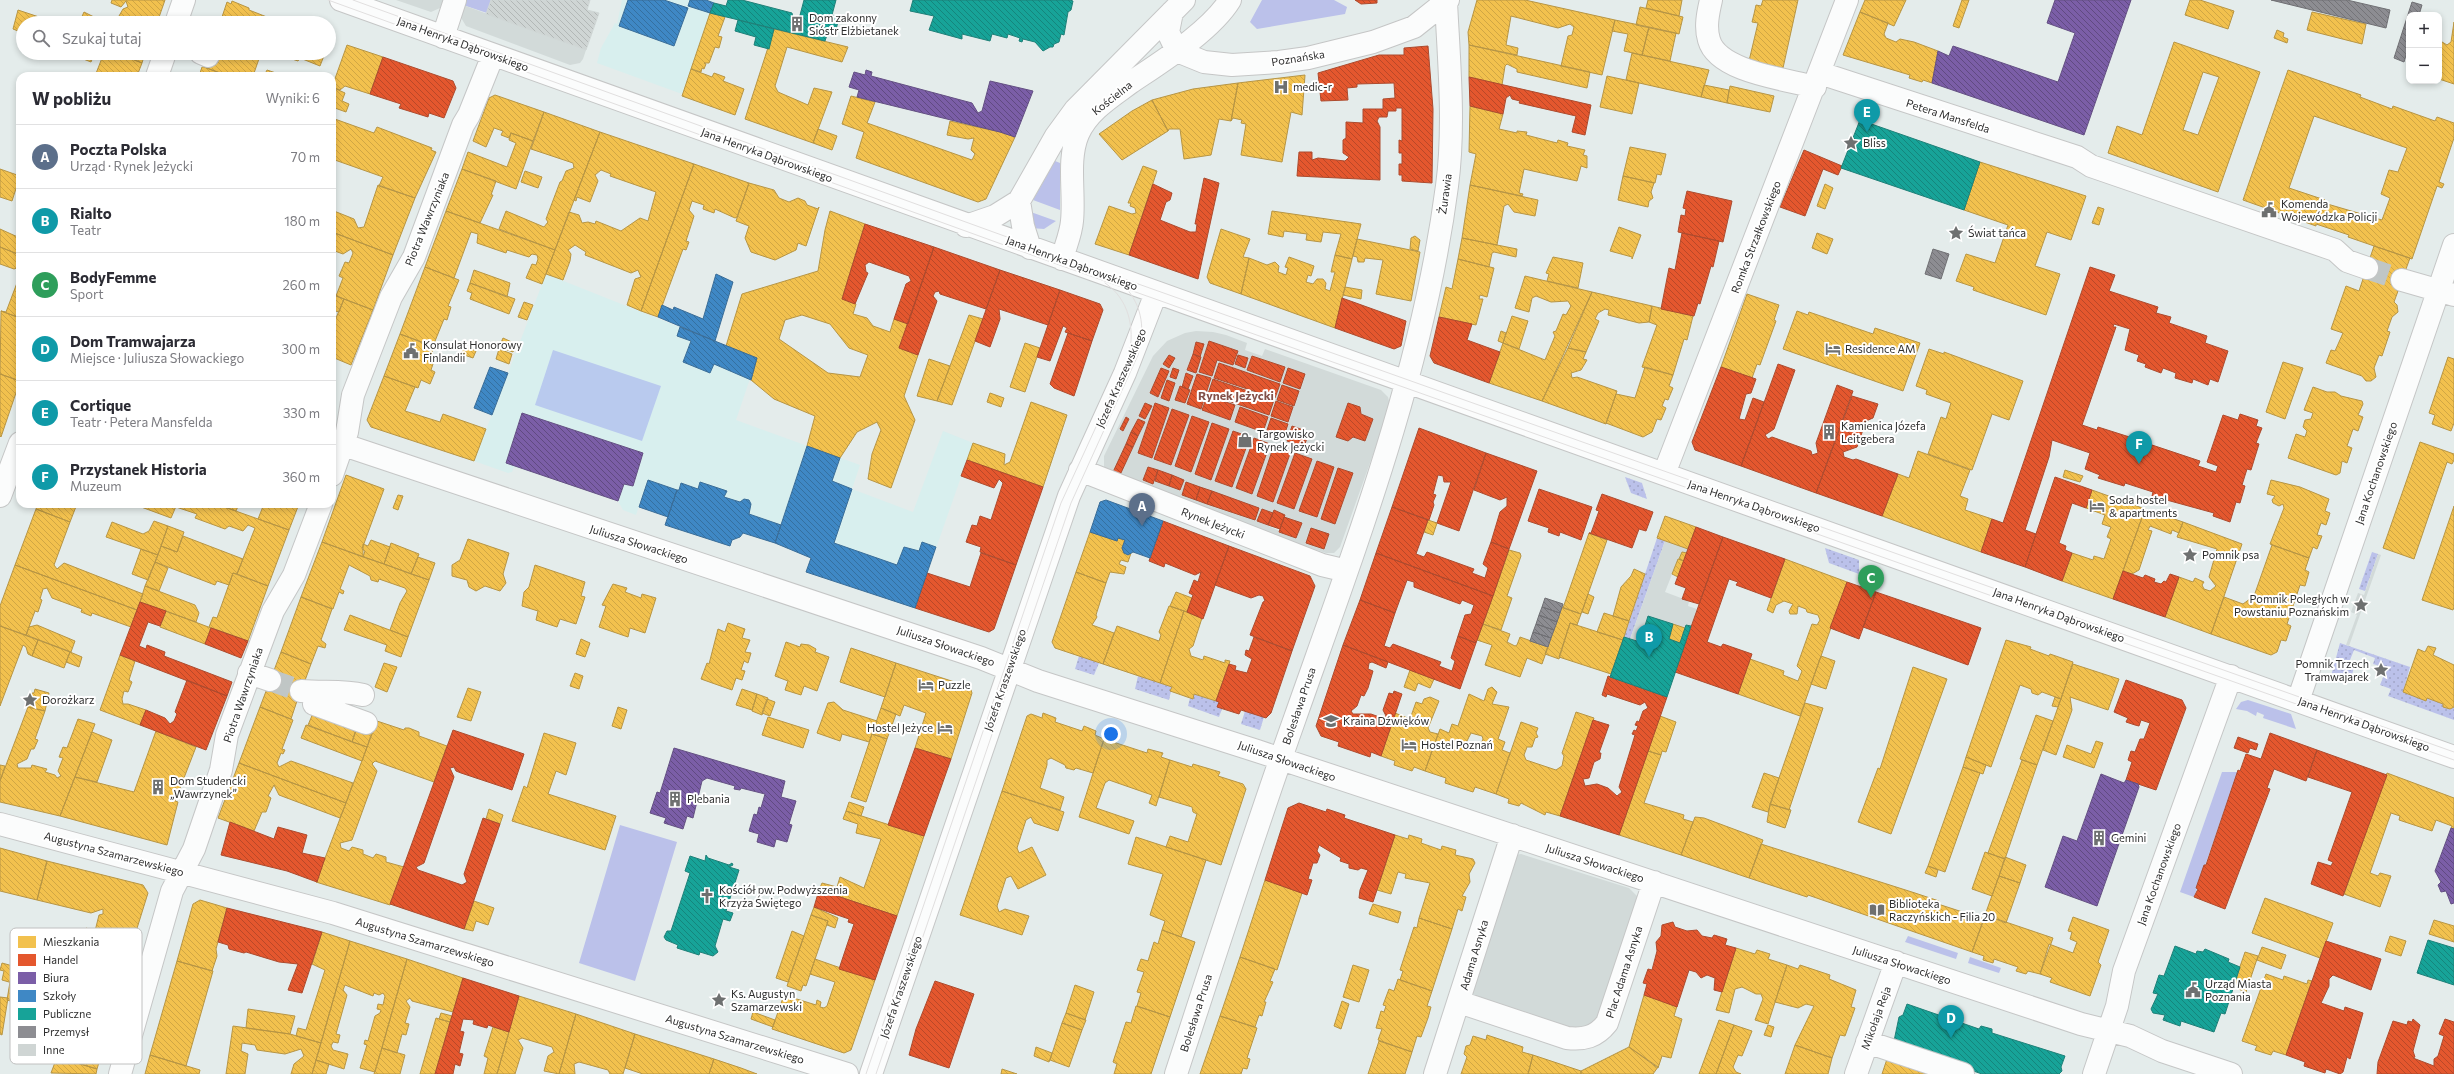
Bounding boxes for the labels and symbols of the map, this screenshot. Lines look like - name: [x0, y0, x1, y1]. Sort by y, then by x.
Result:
- place label: Dom zakonny Sióstr Elżbietanek: [809, 11, 899, 37]
- street label: Jana Henryka Dąbrowskiego: [395, 14, 531, 75]
- building icon: Dom zakonny Sióstr Elżbietanek: [788, 15, 806, 33]
- street label: Poznańska: [1270, 47, 1326, 68]
- street label: Kościelna: [1089, 78, 1134, 117]
- hospital icon: medic-r: [1272, 78, 1290, 96]
- place label: medic-r: [1293, 80, 1333, 93]
- street label: Petera Mansfelda: [1905, 96, 1992, 135]
- pin: E: [1854, 99, 1880, 132]
- street label: Jana Henryka Dąbrowskiego: [699, 125, 835, 186]
- place icon: Bliss: [1842, 134, 1860, 152]
- place label: Bliss: [1863, 136, 1886, 149]
- street label: Piotra Wawrzyniaka: [402, 170, 451, 268]
- street label: Żurawia: [1434, 173, 1454, 215]
- street label: Romka Strzałkowskiego: [1728, 178, 1783, 295]
- place label: Komenda Wojewódzka Policji: [2281, 197, 2377, 223]
- public building icon: Komenda Wojewódzka Policji: [2260, 201, 2278, 219]
- place icon: Świat tańca: [1947, 224, 1965, 242]
- place label: Świat tańca: [1968, 225, 2026, 239]
- street label: Jana Henryka Dąbrowskiego: [1004, 233, 1140, 294]
- street label: Józefa Kraszewskiego: [1093, 326, 1149, 430]
- place label: Konsulat Honorowy Finlandii: [423, 338, 522, 364]
- hotel icon: Residence AM: [1824, 340, 1842, 358]
- public building icon: Konsulat Honorowy Finlandii: [402, 342, 420, 360]
- place label: Residence AM: [1845, 342, 1916, 355]
- district label: Rynek Jeżycki: [1198, 388, 1274, 403]
- place label: Kamienica Józefa Leitgebera: [1841, 419, 1926, 445]
- street label: Jana Kochanowskiego: [2352, 419, 2400, 526]
- building icon: Kamienica Józefa Leitgebera: [1820, 423, 1838, 441]
- place label: Targowisko Rynek Jeżycki: [1257, 427, 1325, 454]
- shop icon: Targowisko Rynek Jeżycki: [1236, 431, 1254, 449]
- pin: F: [2126, 431, 2152, 464]
- street label: Jana Henryka Dąbrowskiego: [1686, 477, 1822, 535]
- pin: A: [1129, 493, 1155, 526]
- place label: Soda hostel & apartments: [2109, 493, 2177, 519]
- hotel icon: Soda hostel & apartments: [2088, 497, 2106, 515]
- street label: Rynek Jeżycki: [1179, 504, 1247, 542]
- street label: Juliusza Słowackiego: [588, 522, 690, 567]
- place icon: Pomnik psa: [2181, 546, 2199, 564]
- place label: Pomnik psa: [2202, 548, 2259, 561]
- pin: C: [1858, 565, 1884, 598]
- street label: Jana Henryka Dąbrowskiego: [1991, 585, 2127, 646]
- place label: Pomnik Poległych w Powstaniu Poznańskim: [2234, 592, 2349, 618]
- place icon: Pomnik Poległych w Powstaniu Poznańskim: [2352, 596, 2370, 614]
- street label: Juliusza Słowackiego: [895, 623, 997, 669]
- pin: B: [1636, 624, 1662, 657]
- street label: Józefa Kraszewskiego: [981, 627, 1029, 733]
- street label: Piotra Wawrzyniaka: [220, 645, 265, 744]
- place label: Pomnik Trzech Tramwajarek: [2295, 657, 2369, 683]
- place icon: Pomnik Trzech Tramwajarek: [2372, 661, 2390, 679]
- street label: Bolesława Prusa: [1279, 665, 1318, 746]
- hotel icon: Puzzle: [917, 676, 935, 694]
- place label: Puzzle: [938, 678, 971, 691]
- place icon: Dorożkarz: [21, 691, 39, 709]
- place label: Dorożkarz: [42, 693, 95, 706]
- street label: Jana Henryka Dąbrowskiego: [2296, 694, 2432, 755]
- school or university icon: Kraina Dźwięków: [1322, 712, 1340, 730]
- place label: Kraina Dźwięków: [1343, 714, 1430, 727]
- hotel icon: Hostel Jeżyce: [936, 719, 954, 737]
- place label: Hostel Jeżyce: [867, 721, 933, 735]
- your location: [1101, 724, 1121, 744]
- hotel icon: Hostel Poznań: [1400, 736, 1418, 754]
- street label: Juliusza Słowackiego: [1236, 738, 1338, 784]
- place label: Hostel Poznań: [1421, 738, 1493, 751]
- place label: Dom Studencki „Wawrzynek”: [170, 774, 246, 800]
- building icon: Dom Studencki „Wawrzynek”: [149, 778, 167, 796]
- building icon: Plebania: [666, 790, 684, 808]
- place label: Plebania: [687, 792, 730, 805]
- street label: Jana Kochanowskiego: [2134, 821, 2184, 927]
- street label: Augustyna Szamarzewskiego: [43, 829, 186, 879]
- building icon: Gemini: [2090, 829, 2108, 847]
- place label: Gemini: [2111, 831, 2147, 844]
- street label: Juliusza Słowackiego: [1544, 841, 1646, 886]
- place label: Kościół pw. Podwyższenia Krzyża Świętego: [719, 883, 848, 909]
- church icon: Kościół pw. Podwyższenia Krzyża Świętego: [698, 887, 716, 905]
- place label: Biblioteka Raczyńskich - Filia 20: [1889, 897, 1995, 923]
- library icon: Biblioteka Raczyńskich - Filia 20: [1868, 901, 1886, 919]
- street label: Augustyna Szamarzewskiego: [354, 914, 496, 969]
- street label: Adama Asnyka: [1457, 918, 1490, 992]
- street label: Plac Adama Asnyka: [1602, 924, 1645, 1020]
- legend: [10, 928, 142, 1064]
- street label: Józefa Kraszewskiego: [877, 934, 925, 1040]
- text: Mieszkania: [43, 935, 99, 948]
- street label: Juliusza Słowackiego: [1851, 943, 1953, 988]
- text: Handel: [43, 953, 78, 966]
- text: Biura: [43, 971, 69, 984]
- street label: Bolesława Prusa: [1177, 972, 1214, 1053]
- place label: Urząd Miasta Poznania: [2205, 977, 2271, 1003]
- public building icon: Urząd Miasta Poznania: [2184, 981, 2202, 999]
- street label: Mikołaja Reja: [1858, 984, 1893, 1051]
- place label: Ks. Augustyn Szamarzewski: [731, 987, 802, 1013]
- text: Szkoły: [43, 989, 77, 1002]
- place icon: Ks. Augustyn Szamarzewski: [710, 991, 728, 1009]
- pin: D: [1938, 1005, 1964, 1038]
- text: Publiczne: [43, 1007, 91, 1020]
- street label: Augustyna Szamarzewskiego: [664, 1011, 806, 1066]
- text: Przemysł: [43, 1025, 90, 1038]
- text: Inne: [43, 1043, 65, 1056]

